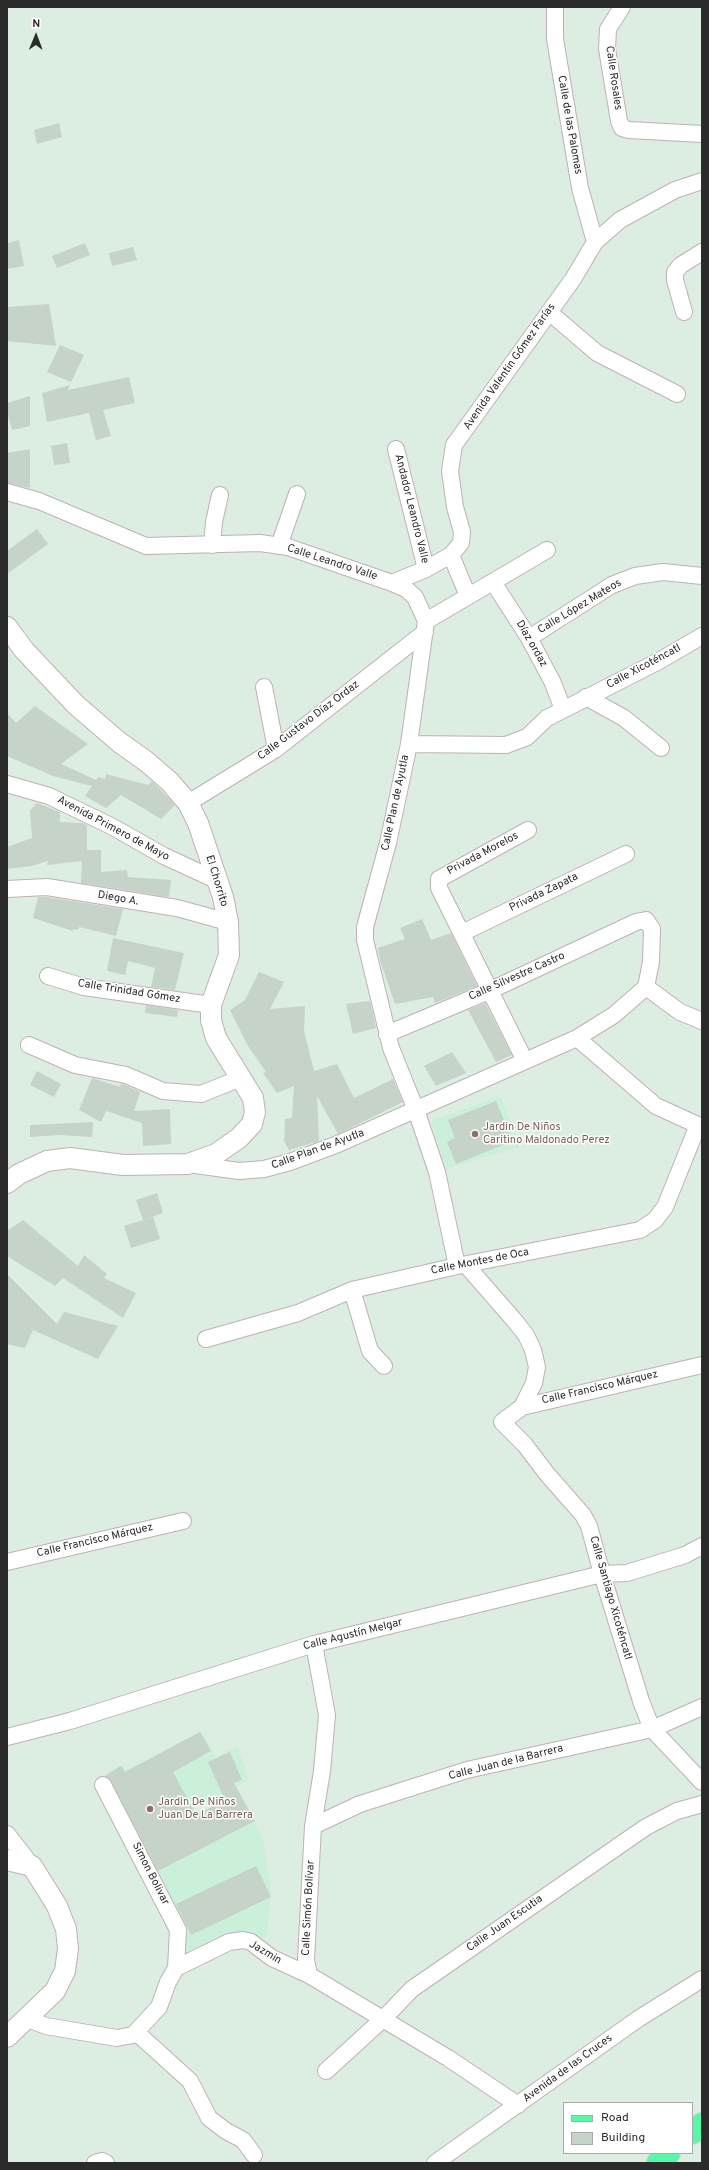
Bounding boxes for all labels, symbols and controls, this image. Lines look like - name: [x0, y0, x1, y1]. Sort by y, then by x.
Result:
- north arrow: [16, 16, 56, 56]
- text: N: [32, 17, 40, 31]
- street label: Calle Rosales: [602, 45, 624, 111]
- street label: Calle de las Palomas: [554, 75, 584, 175]
- street label: Avenida Valentin Gómez Farías: [461, 301, 559, 433]
- street label: Andador Leandro Valle: [391, 453, 431, 565]
- street label: Calle Leandro Valle: [285, 542, 379, 584]
- street label: Calle López Mateos: [536, 577, 624, 637]
- street label: Díaz ordaz: [512, 618, 550, 670]
- street label: Calle Xicoténcatl: [605, 642, 683, 692]
- street label: Calle Gustavo Díaz Ordaz: [256, 678, 362, 764]
- street label: Calle Plan de Ayutla: [379, 754, 413, 852]
- street label: Avenida Primero de Mayo: [55, 794, 171, 864]
- street label: Privada Morelos: [445, 830, 521, 878]
- street label: El Chorrito: [202, 854, 230, 908]
- street label: Privada Zapata: [508, 871, 580, 915]
- street label: Diego A.: [97, 889, 139, 909]
- street label: Calle Silvestre Castro: [467, 950, 567, 1004]
- street label: Calle Trinidad Gómez: [77, 977, 181, 1007]
- place label: Jardin De Niños Caritino Maldonado Perez: [483, 1121, 610, 1147]
- street label: Calle Plan de Ayutla: [270, 1127, 366, 1173]
- marker: Jardin De Niños Caritino Maldonado Perez: [470, 1129, 480, 1139]
- street label: Calle Montes de Oca: [430, 1246, 530, 1278]
- street label: Calle Francisco Márquez: [541, 1368, 659, 1408]
- street label: Calle Francisco Márquez: [36, 1521, 154, 1561]
- street label: Calle Santiago Xicoténcatl: [586, 1535, 634, 1661]
- street label: Calle Agustín Melgar: [302, 1616, 404, 1654]
- street label: Calle Juan de la Barrera: [447, 1742, 565, 1784]
- place label: Jardin De Niños Juan De La Barrera: [158, 1796, 253, 1822]
- marker: Jardin De Niños Juan De La Barrera: [145, 1804, 155, 1814]
- street label: Simon Bolivar: [129, 1840, 171, 1908]
- street label: Calle Simón Bolívar: [300, 1860, 318, 1956]
- street label: Calle Juan Escutia: [464, 1893, 546, 1955]
- street label: Jazmin: [246, 1938, 284, 1968]
- street label: Avenida de las Cruces: [521, 2032, 615, 2106]
- legend: [563, 2102, 693, 2154]
- text: Road: [601, 2110, 629, 2126]
- text: Building: [601, 2130, 645, 2146]

